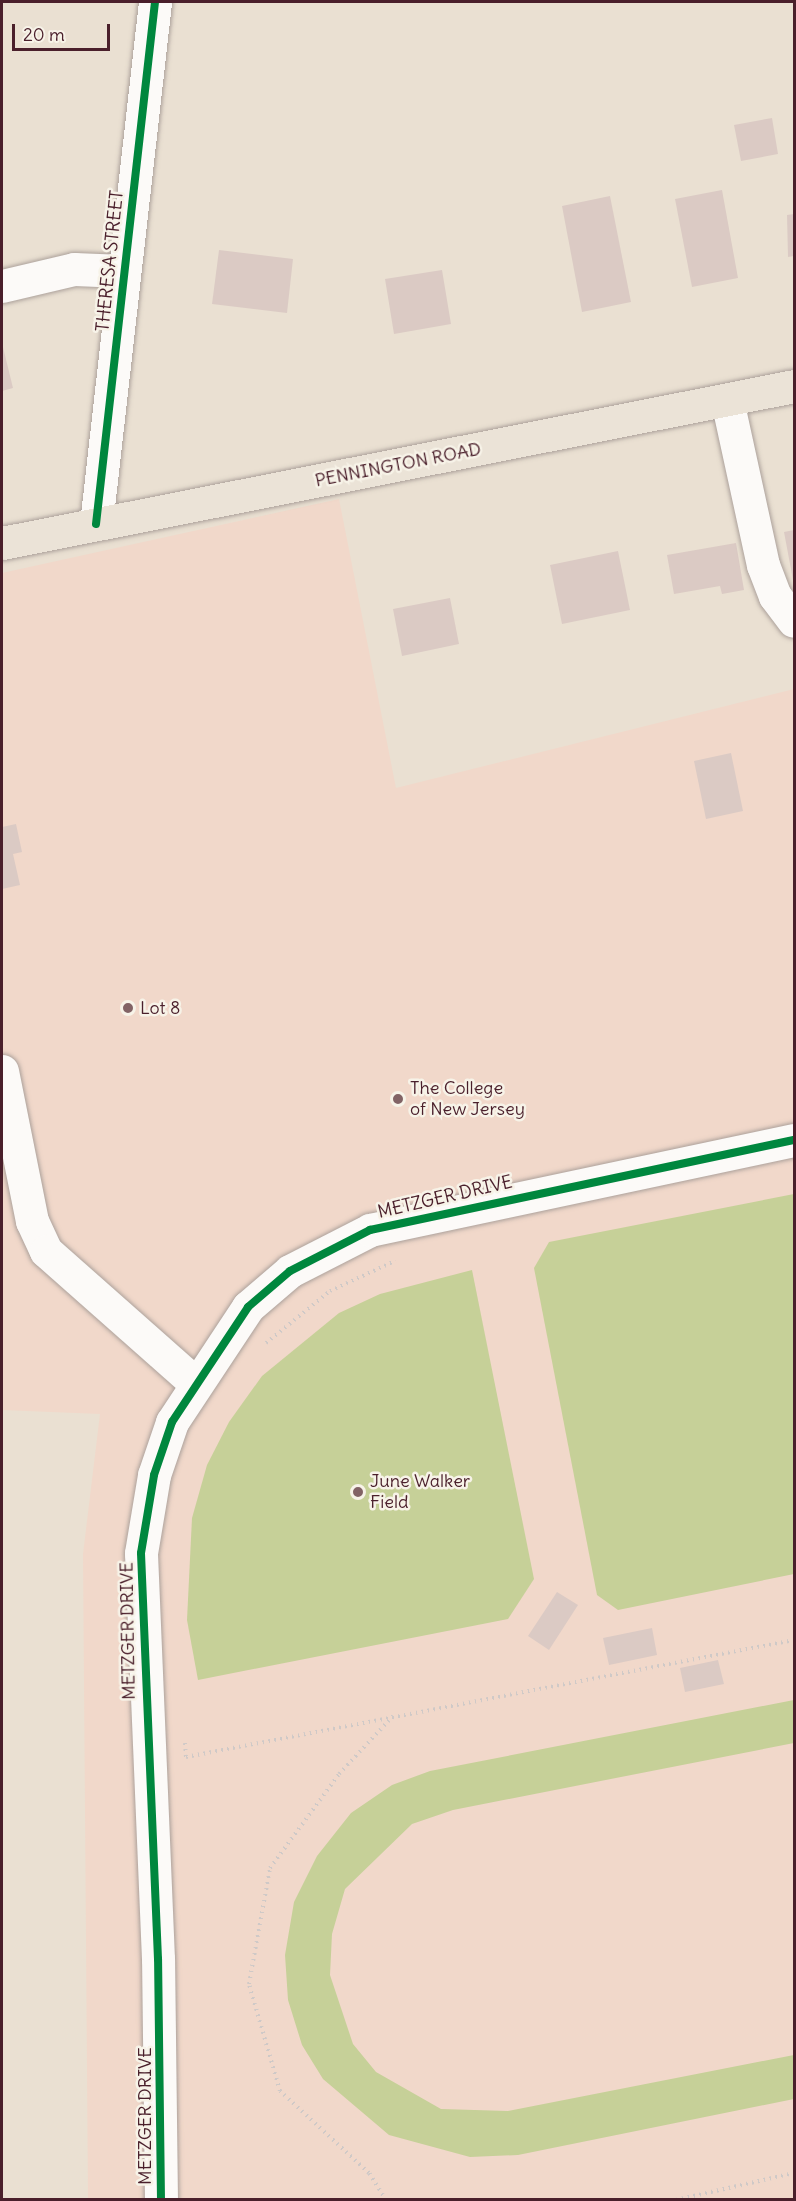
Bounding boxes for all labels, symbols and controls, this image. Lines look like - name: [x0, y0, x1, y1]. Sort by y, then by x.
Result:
- scale bar: [15, 12, 112, 50]
- text: 20 m: [23, 23, 65, 46]
- street label: THERESA STREET: [92, 189, 128, 333]
- street label: PENNINGTON ROAD: [313, 438, 483, 492]
- place label: Lot 8: [140, 997, 180, 1019]
- marker: Lot 8: [121, 1001, 135, 1015]
- place label: The College of New Jersey: [410, 1078, 525, 1120]
- marker: The College of New Jersey: [391, 1092, 405, 1106]
- street label: METZGER DRIVE: [375, 1171, 515, 1223]
- place label: June Walker Field: [370, 1471, 470, 1514]
- marker: June Walker Field: [351, 1485, 365, 1499]
- street label: METZGER DRIVE: [116, 1562, 140, 1700]
- street label: METZGER DRIVE: [134, 2047, 156, 2185]

